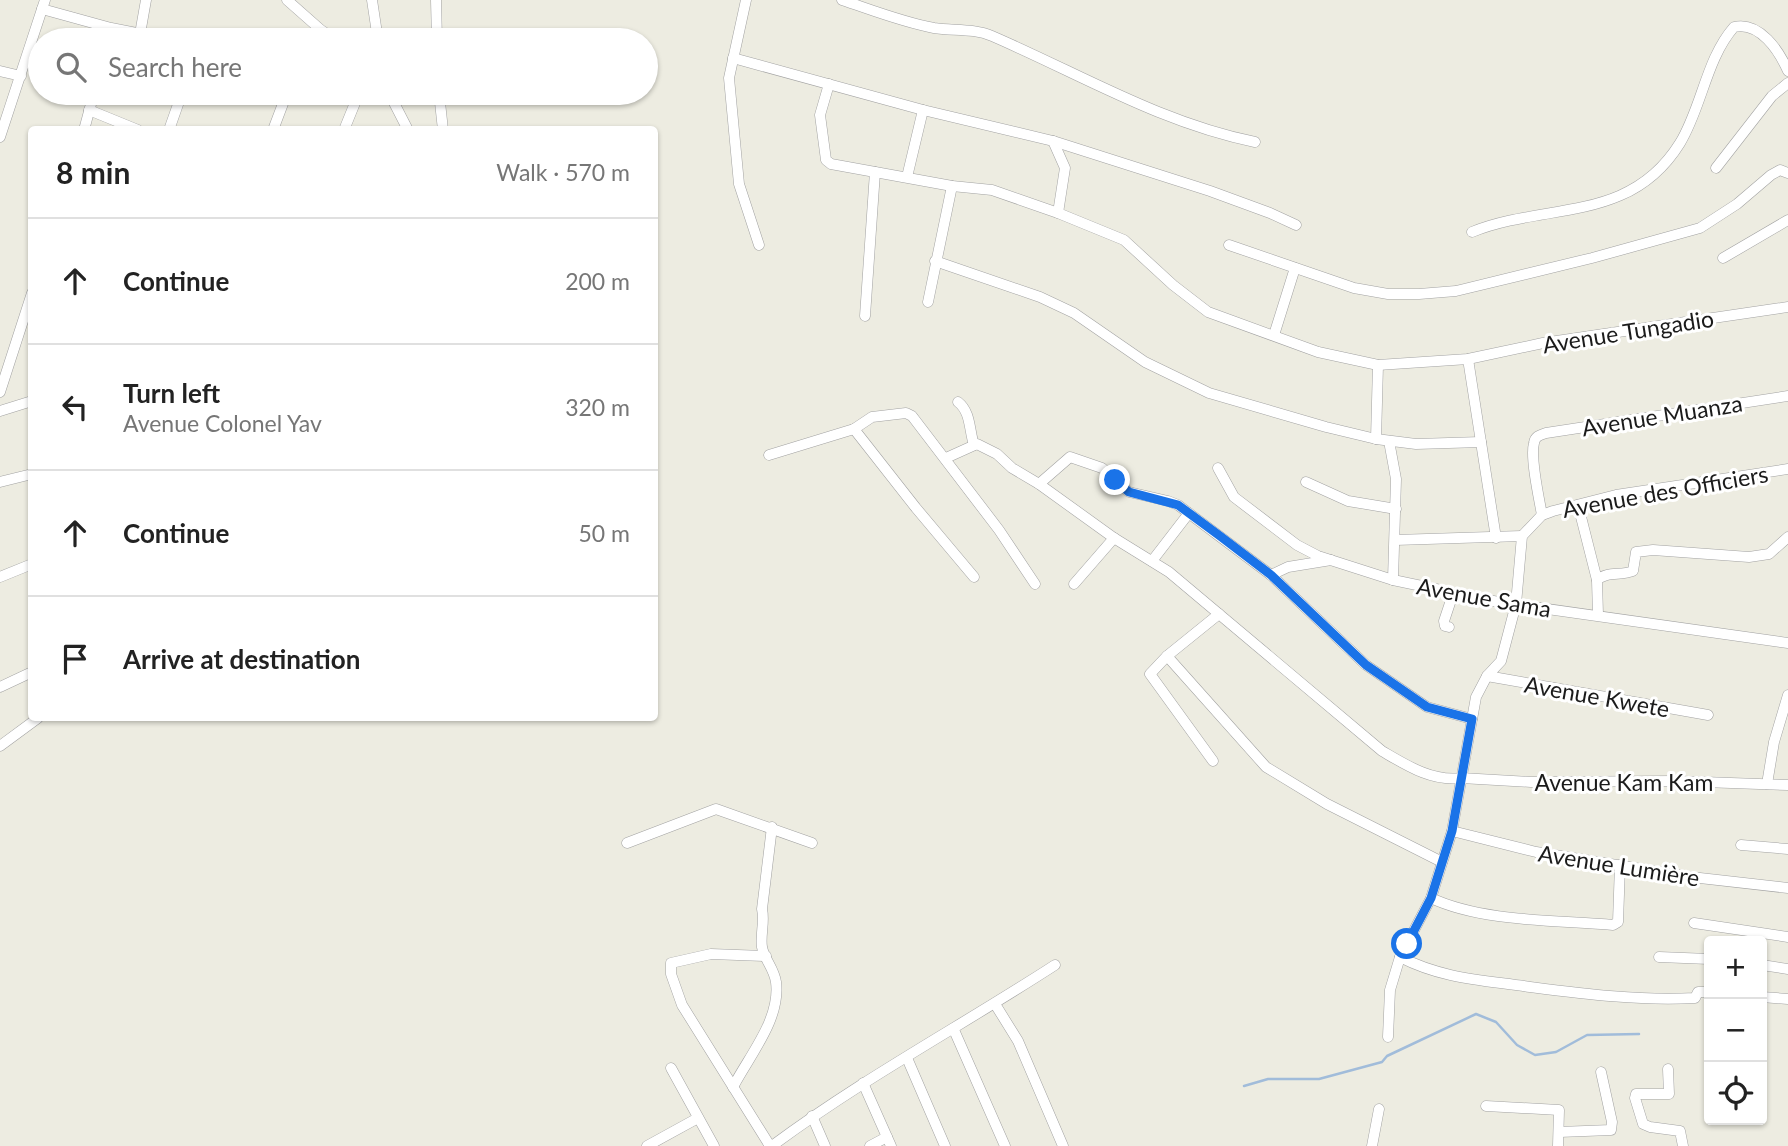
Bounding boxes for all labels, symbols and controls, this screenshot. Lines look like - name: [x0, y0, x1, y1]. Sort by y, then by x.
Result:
- search box: [28, 28, 658, 105]
- icon: search: [52, 48, 90, 86]
- text: Search here: [108, 51, 242, 83]
- text: 8 min: [56, 154, 130, 190]
- text: Walk · 570 m: [496, 158, 630, 186]
- icon: ahead: [56, 262, 94, 300]
- text: Continue: [123, 265, 229, 297]
- text: 200 m: [565, 267, 630, 295]
- street label: Avenue Tungadio: [1540, 304, 1716, 358]
- text: Turn left: [123, 377, 220, 409]
- icon: left: [56, 388, 94, 426]
- street label: Avenue Muanza: [1580, 388, 1744, 442]
- text: 320 m: [565, 393, 630, 421]
- text: Avenue Colonel Yav: [123, 409, 322, 437]
- street label: Avenue des Officiers: [1560, 459, 1770, 523]
- route end: [1099, 464, 1130, 495]
- icon: ahead: [56, 514, 94, 552]
- text: Continue: [123, 517, 229, 549]
- text: 50 m: [579, 519, 630, 547]
- street label: Avenue Sama: [1415, 571, 1553, 623]
- icon: arrive: [56, 640, 94, 678]
- text: Arrive at destination: [123, 643, 360, 675]
- street label: Avenue Kwete: [1522, 669, 1672, 723]
- street label: Avenue Kam Kam: [1535, 768, 1713, 796]
- street label: Avenue Lumière: [1536, 838, 1702, 892]
- route start: [1391, 928, 1422, 959]
- map controls: [1704, 936, 1767, 1125]
- button: +: [1704, 936, 1767, 999]
- button: −: [1704, 999, 1767, 1062]
- button: locate: [1704, 1062, 1767, 1125]

